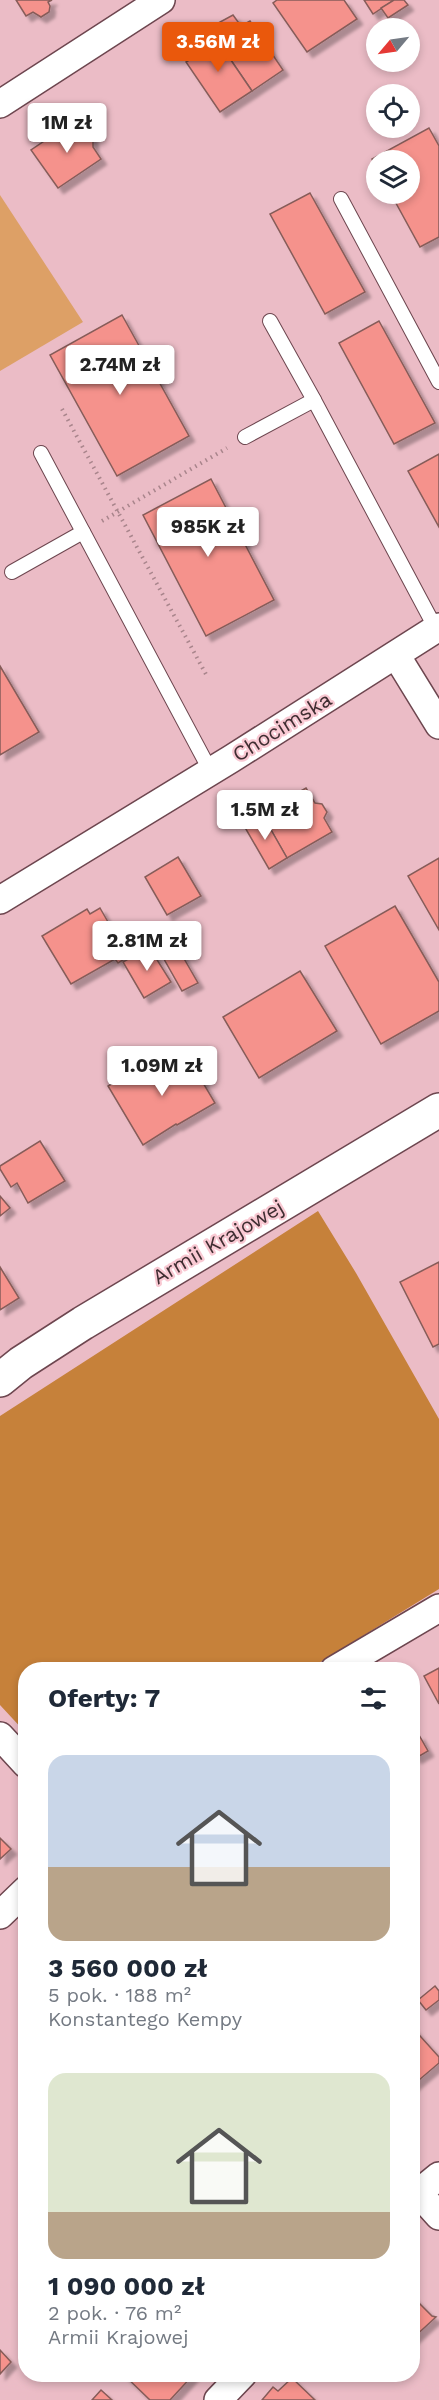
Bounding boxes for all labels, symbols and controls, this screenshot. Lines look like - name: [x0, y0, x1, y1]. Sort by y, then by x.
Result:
- north arrow: [366, 18, 420, 72]
- map controls: [366, 18, 420, 204]
- pin: 3.56M zł: [156, 22, 280, 73]
- text: 3.56M zł: [176, 29, 260, 53]
- button: locate: [366, 84, 420, 138]
- pin: 1M zł: [25, 103, 109, 154]
- text: 1M zł: [42, 110, 92, 134]
- button: layers: [366, 150, 420, 204]
- pin: 2.74M zł: [58, 345, 182, 396]
- text: 2.74M zł: [79, 352, 161, 376]
- pin: 985K zł: [153, 507, 263, 558]
- text: 985K zł: [171, 514, 245, 538]
- street label: Chocimska: [228, 686, 336, 767]
- pin: 1.5M zł: [210, 790, 320, 841]
- text: 1.5M zł: [231, 797, 299, 821]
- pin: 2.81M zł: [85, 921, 209, 972]
- text: 2.81M zł: [106, 928, 188, 952]
- pin: 1.09M zł: [100, 1046, 224, 1097]
- text: 1.09M zł: [121, 1053, 203, 1077]
- street label: Armii Krajowej: [148, 1194, 288, 1289]
- icon: filters: [357, 1682, 390, 1715]
- text: Oferty: 7: [48, 1683, 160, 1713]
- icon: home: [165, 1794, 273, 1902]
- text: 3 560 000 zł: [48, 1953, 208, 1983]
- text: 5 pok. · 188 m²: [48, 1983, 191, 2007]
- text: Konstantego Kempy: [48, 2007, 242, 2031]
- icon: home: [165, 2112, 273, 2220]
- text: 1 090 000 zł: [48, 2271, 205, 2301]
- text: 2 pok. · 76 m²: [48, 2301, 181, 2325]
- text: Armii Krajowej: [48, 2325, 188, 2349]

